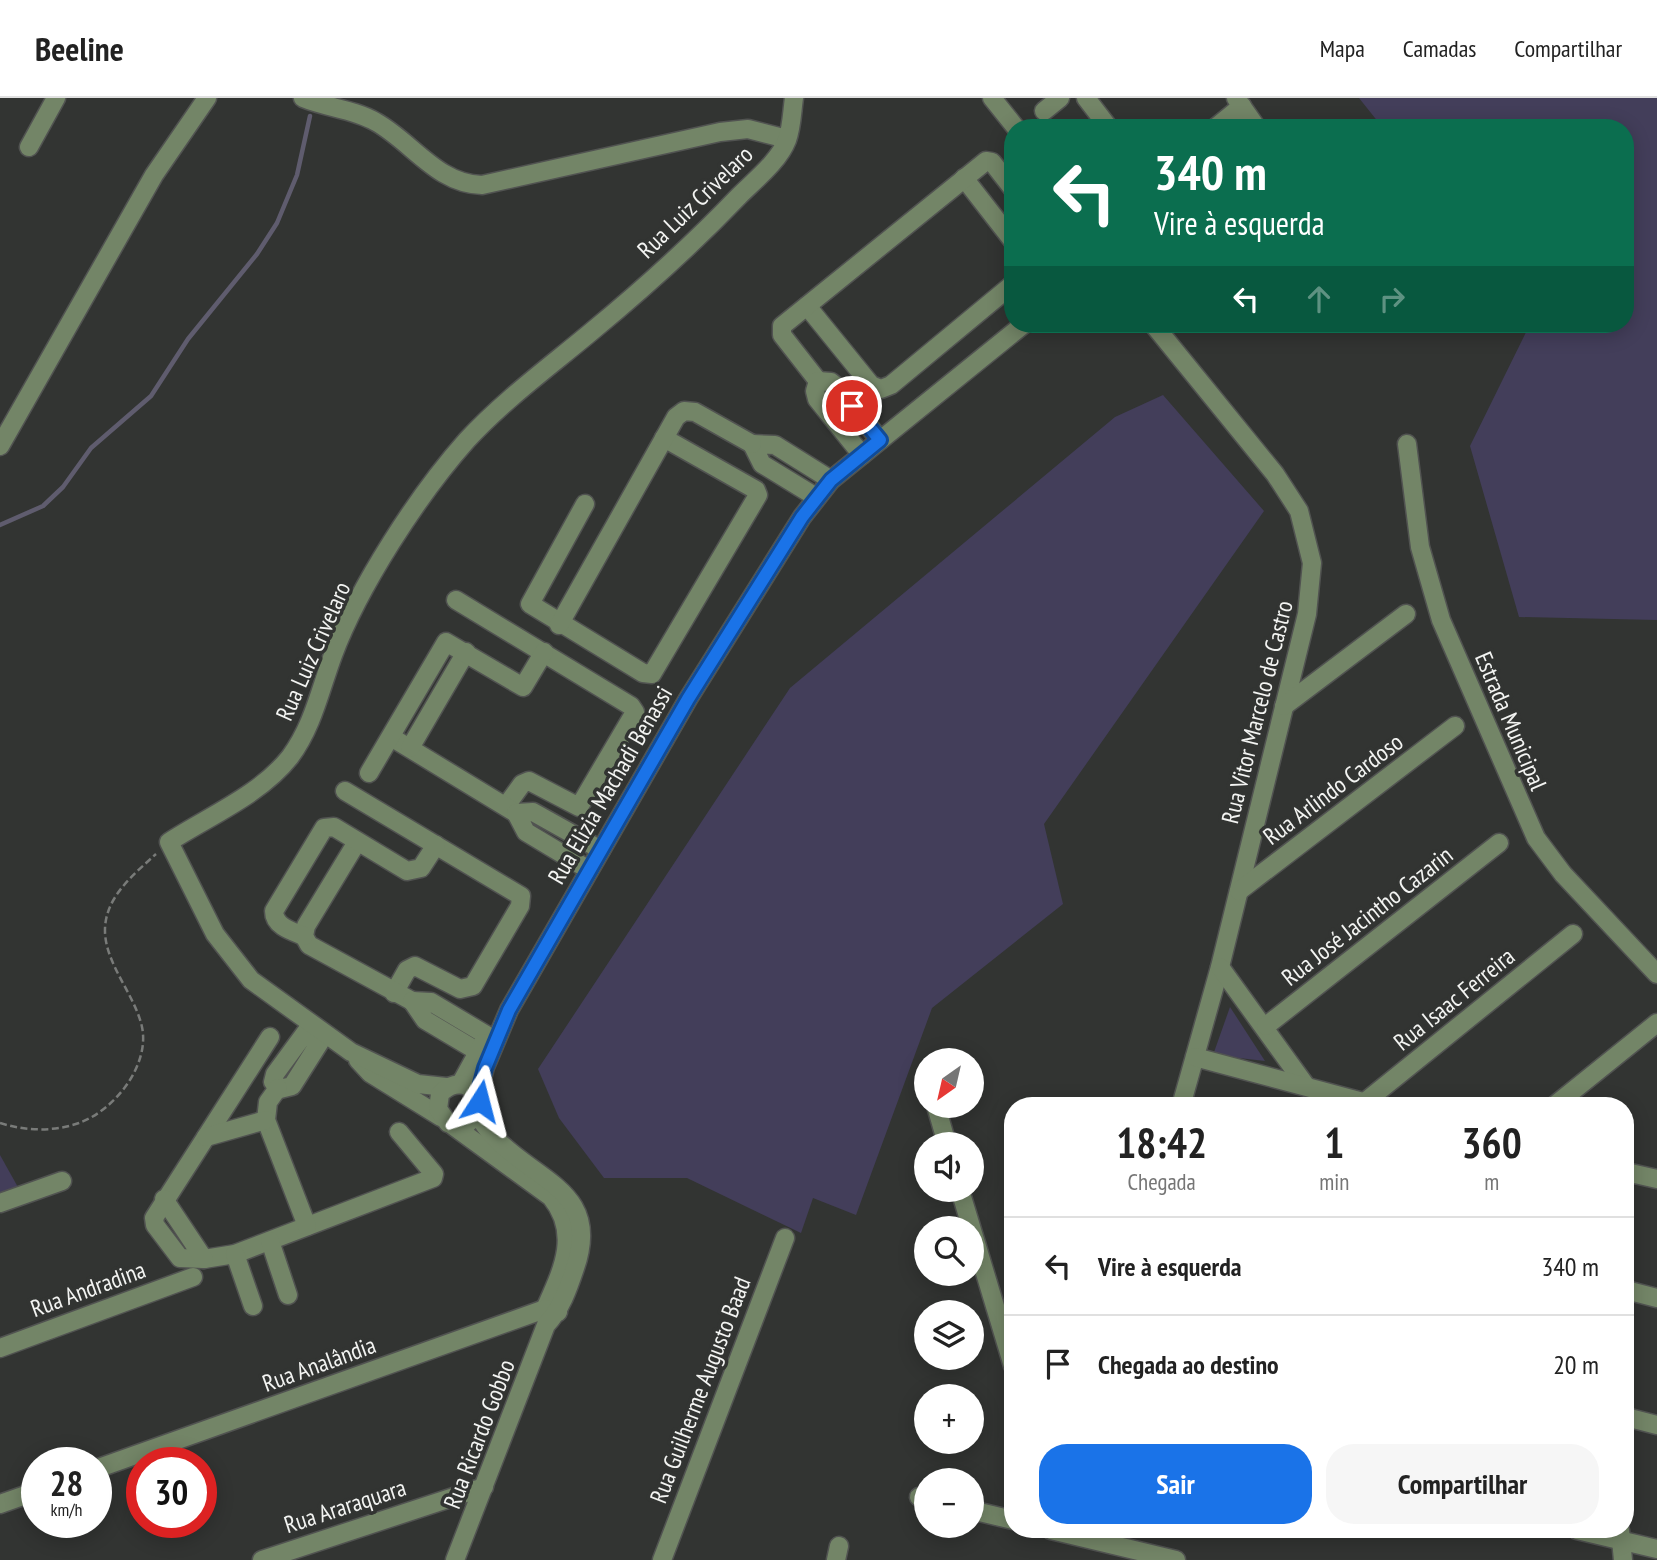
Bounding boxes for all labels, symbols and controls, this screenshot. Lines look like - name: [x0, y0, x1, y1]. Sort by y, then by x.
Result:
- text: Beeline: [35, 27, 124, 70]
- text: Mapa: [1320, 33, 1365, 64]
- text: Camadas: [1403, 33, 1476, 64]
- text: Compartilhar: [1514, 33, 1622, 64]
- street label: Rua Luiz Crivelaro: [631, 139, 759, 265]
- text: 340 m: [1154, 140, 1267, 204]
- icon: left: [1039, 147, 1130, 238]
- text: Vire à esquerda: [1154, 202, 1325, 244]
- icon: left: [1227, 280, 1265, 318]
- icon: ahead: [1300, 280, 1338, 318]
- icon: right: [1373, 280, 1411, 318]
- pin: [822, 376, 882, 436]
- icon: arrive: [833, 387, 871, 425]
- street label: Rua Luiz Crivelaro: [269, 577, 357, 725]
- street label: Rua Vitor Marcelo de Castro: [1214, 597, 1300, 827]
- street label: Estrada Municipal: [1468, 647, 1554, 795]
- street label: Rua Elizia Machadi Benassi: [541, 681, 679, 889]
- street label: Rua Arlindo Cardoso: [1257, 726, 1409, 852]
- street label: Rua José Jacintho Cazarin: [1275, 839, 1459, 993]
- street label: Rua Isaac Ferreira: [1387, 941, 1521, 1057]
- north arrow: [914, 1048, 984, 1118]
- map controls: [914, 1048, 984, 1538]
- position arrow: [443, 1064, 517, 1138]
- text: 18:42: [1116, 1115, 1207, 1170]
- text: 1: [1324, 1115, 1344, 1170]
- text: 360: [1462, 1115, 1522, 1170]
- button: sound: [914, 1132, 984, 1202]
- text: Chegada: [1128, 1167, 1196, 1196]
- text: min: [1319, 1167, 1349, 1196]
- text: m: [1484, 1167, 1499, 1196]
- button: search: [914, 1216, 984, 1286]
- icon: left: [1039, 1247, 1077, 1285]
- text: Vire à esquerda: [1098, 1250, 1241, 1283]
- text: 340 m: [1541, 1250, 1599, 1283]
- street label: Rua Andradina: [26, 1254, 150, 1324]
- street label: Rua Guilherme Augusto Baad: [643, 1272, 757, 1508]
- button: layers: [914, 1300, 984, 1370]
- street label: Rua Analândia: [258, 1329, 380, 1399]
- icon: arrive: [1039, 1345, 1077, 1383]
- text: Chegada ao destino: [1098, 1348, 1279, 1381]
- text: 20 m: [1553, 1348, 1599, 1381]
- street label: Rua Ricardo Gobbo: [436, 1355, 522, 1513]
- button: +: [914, 1384, 984, 1454]
- button: Sair: [1039, 1444, 1312, 1524]
- button: Compartilhar: [1326, 1444, 1599, 1524]
- speed limit sign: 30: [126, 1447, 217, 1538]
- text: 28: [50, 1460, 83, 1506]
- button: −: [914, 1468, 984, 1538]
- street label: Rua Araraquara: [280, 1472, 410, 1540]
- text: km/h: [51, 1498, 82, 1521]

